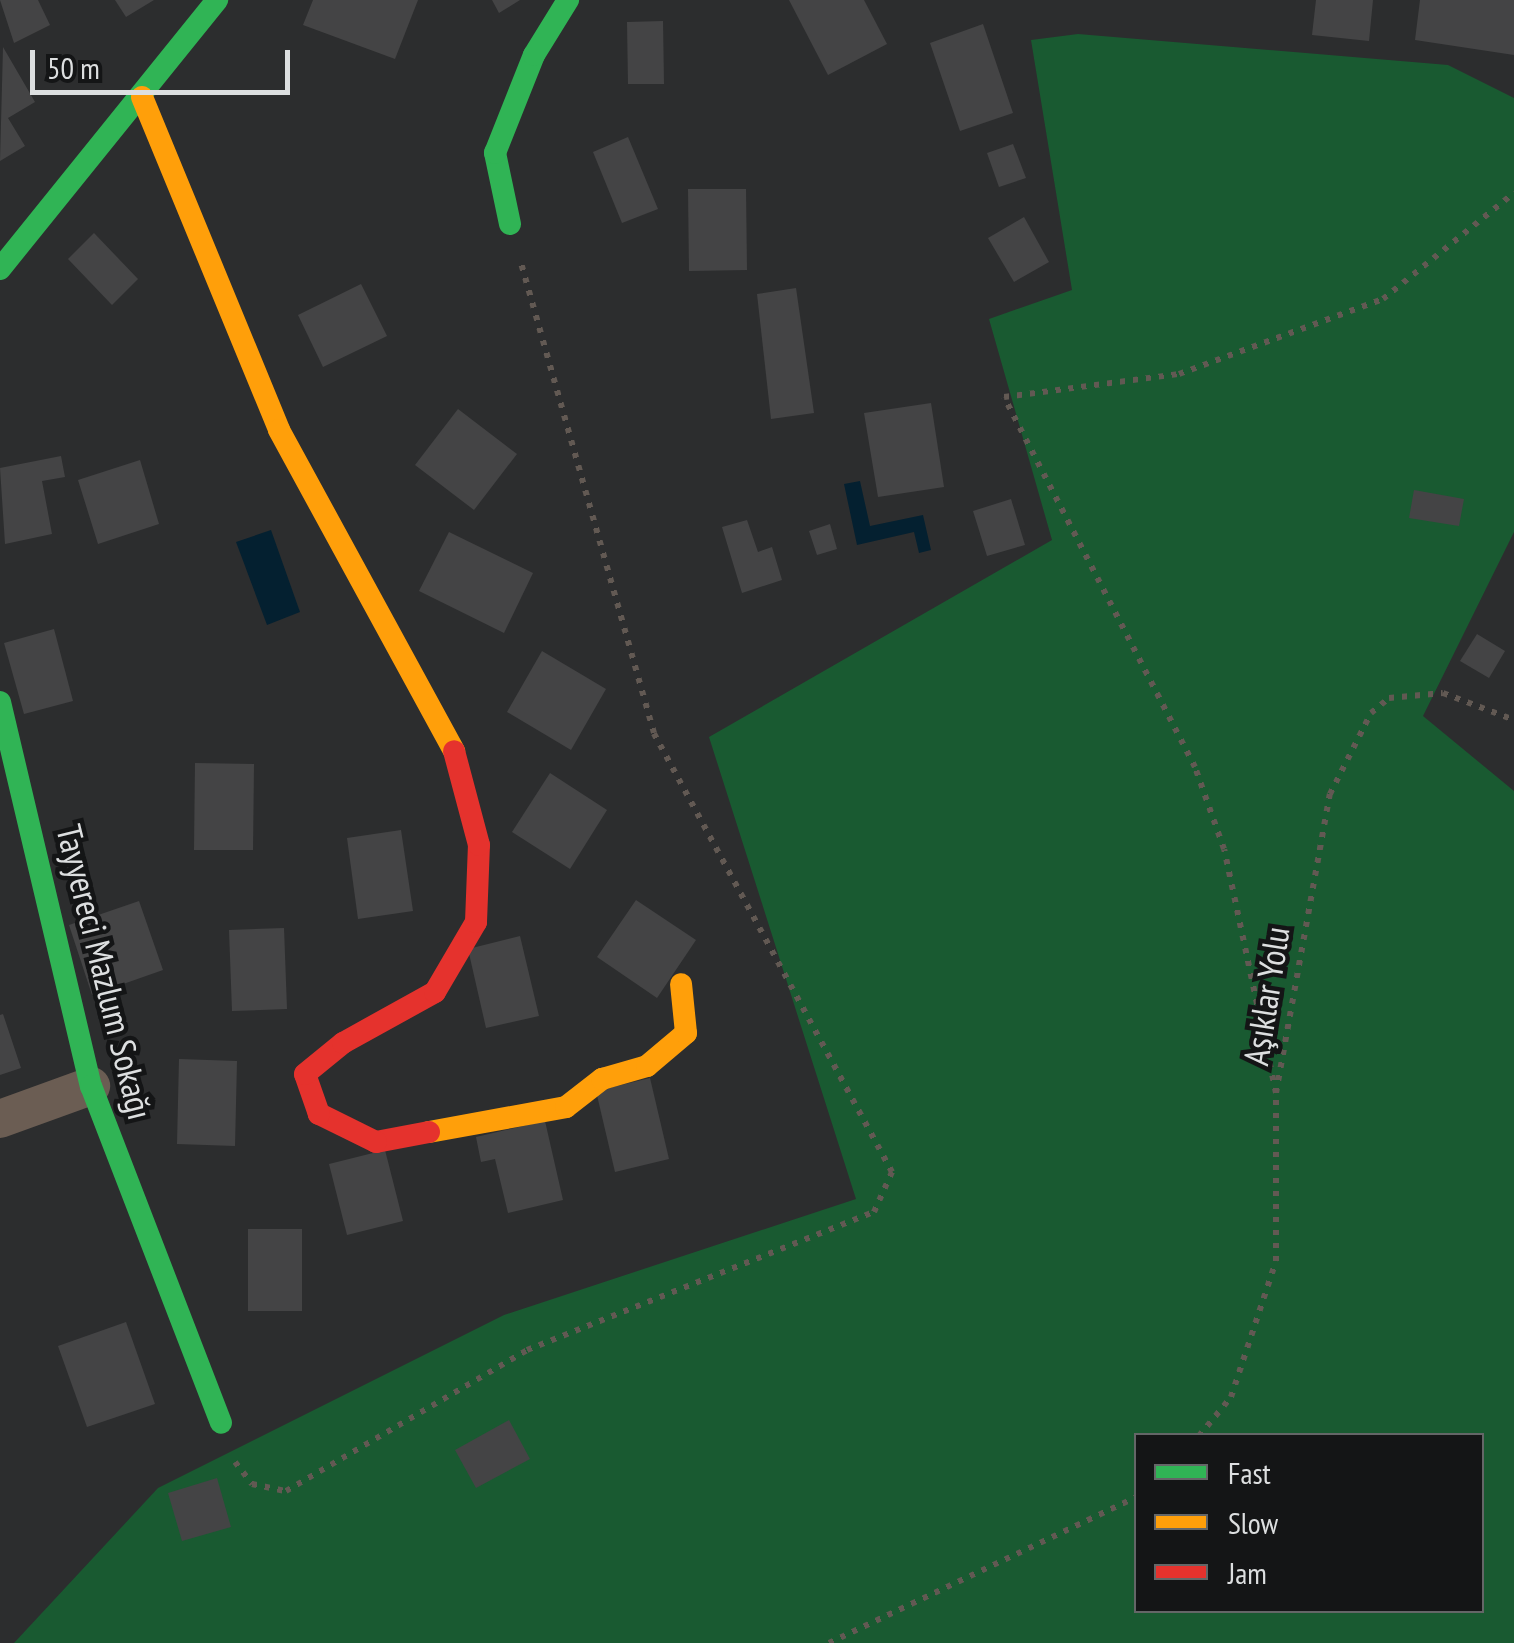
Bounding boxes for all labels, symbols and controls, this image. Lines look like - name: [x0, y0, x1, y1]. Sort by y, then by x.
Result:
- scale bar: [35, 30, 295, 92]
- text: 50 m: [47, 48, 100, 87]
- street label: Tayyereci Mazlum Sokağı: [48, 820, 162, 1124]
- street label: Aşıklar Yolu: [1234, 923, 1298, 1069]
- legend: [1134, 1433, 1484, 1613]
- text: Fast: [1228, 1453, 1271, 1492]
- text: Slow: [1228, 1503, 1278, 1542]
- text: Jam: [1228, 1553, 1267, 1592]

